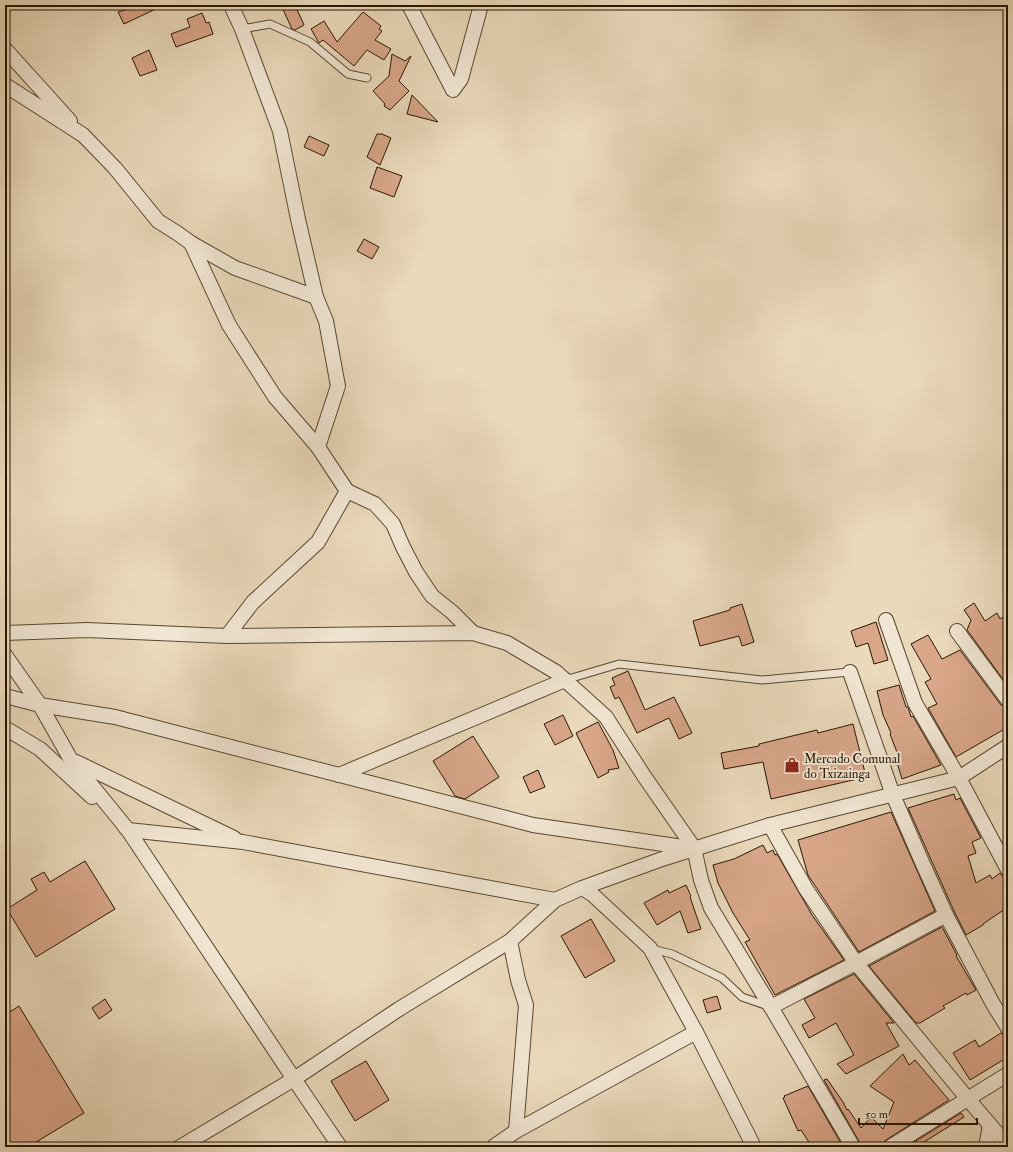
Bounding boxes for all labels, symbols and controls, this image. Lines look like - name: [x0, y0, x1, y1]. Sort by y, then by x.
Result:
- place label: Mercado Comunal do Txizainga: [804, 751, 901, 782]
- shop icon: Mercado Comunal do Txizainga: [783, 756, 801, 774]
- scale bar: [859, 1100, 977, 1126]
- text: 50 m: [865, 1107, 889, 1122]

